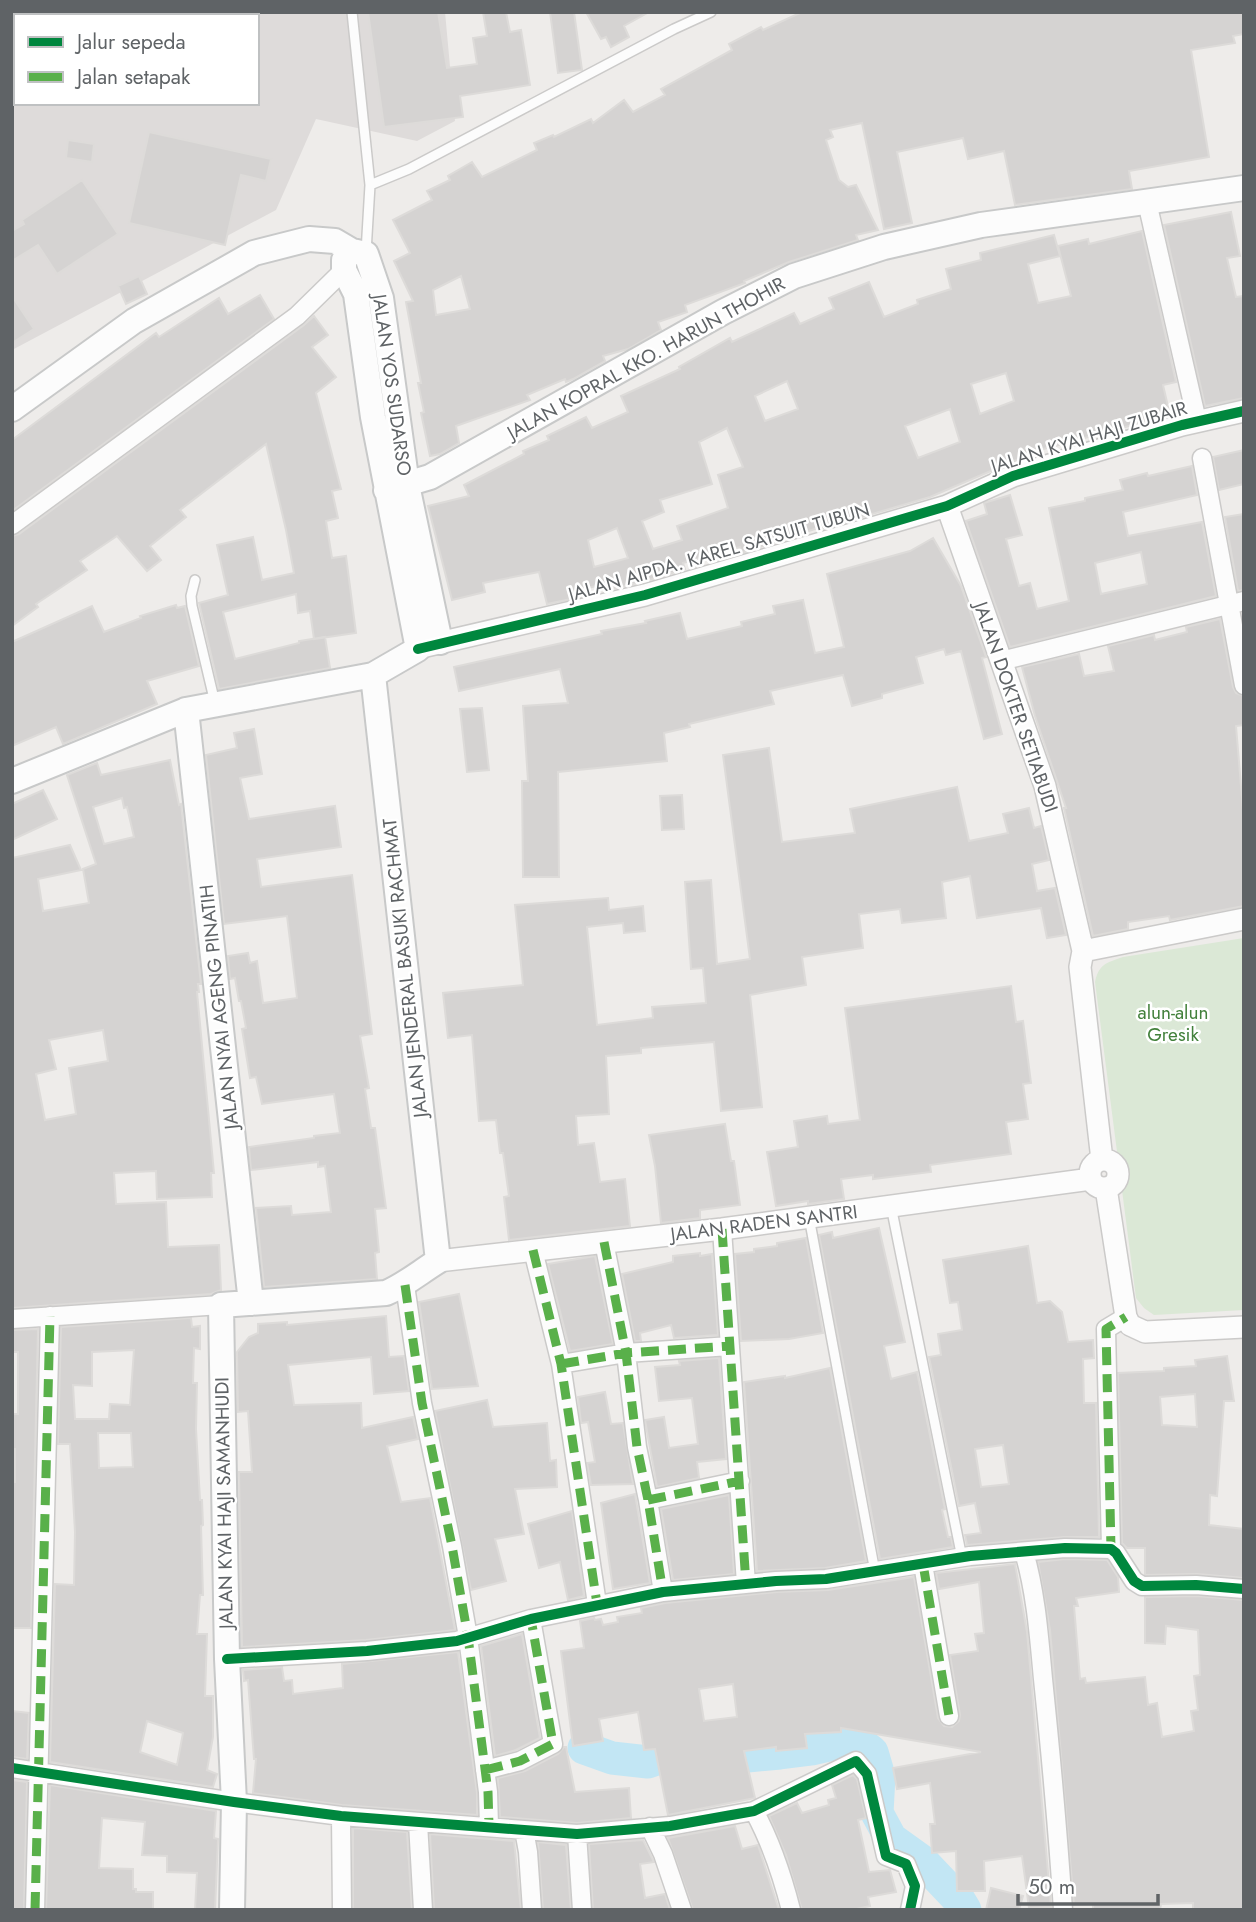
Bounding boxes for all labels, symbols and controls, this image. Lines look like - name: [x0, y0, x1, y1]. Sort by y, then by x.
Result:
- legend: [14, 14, 259, 105]
- text: Jalur sepeda: [74, 27, 186, 57]
- text: Jalan setapak: [74, 62, 191, 92]
- street label: JALAN KOPRAL KKO. HARUN THOHIR: [500, 270, 790, 447]
- street label: JALAN YOS SUDARSO: [365, 289, 418, 478]
- street label: JALAN KYAI HAJI ZUBAIR: [985, 394, 1191, 481]
- street label: JALAN AIPDA. KAREL SATSUIT TUBUN: [562, 496, 873, 609]
- street label: JALAN DOKTER SETIABUDI: [966, 595, 1065, 816]
- street label: JALAN JENDERAL BASUKI RACHMAT: [376, 817, 434, 1122]
- street label: JALAN NYAI AGENG PINATIH: [193, 883, 246, 1134]
- park label: alun-alun Gresik: [1138, 999, 1208, 1048]
- street label: JALAN RADEN SANTRI: [666, 1198, 859, 1248]
- street label: JALAN KYAI HAJI SAMANHUDI: [208, 1377, 240, 1632]
- scale bar: [1018, 1862, 1158, 1906]
- text: 50 m: [1028, 1872, 1075, 1902]

